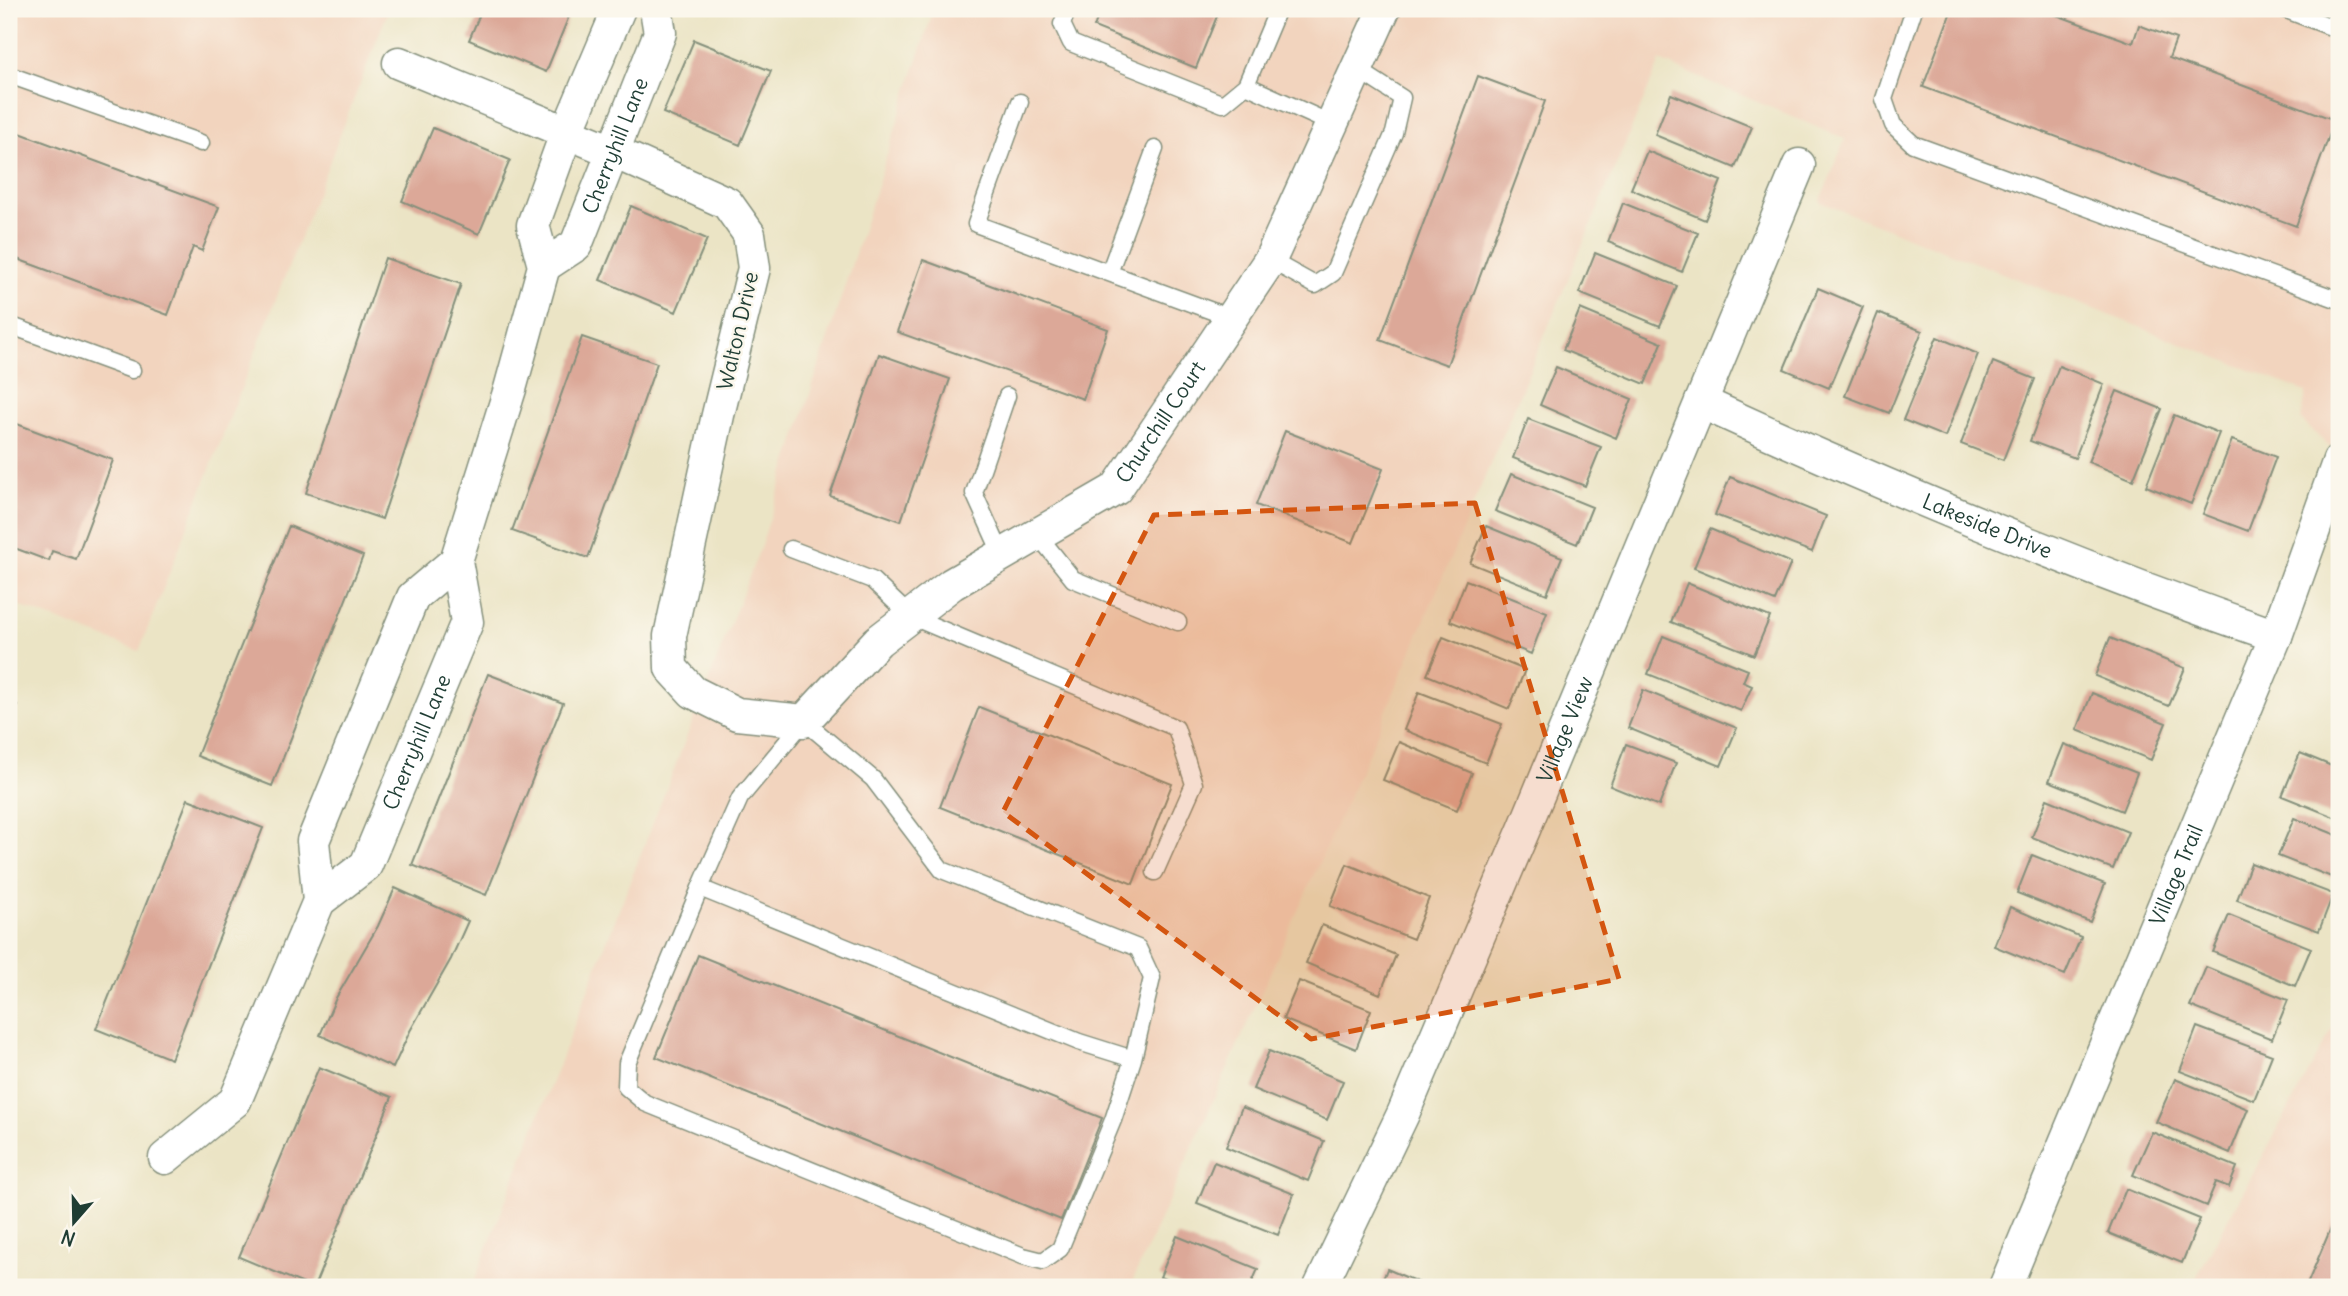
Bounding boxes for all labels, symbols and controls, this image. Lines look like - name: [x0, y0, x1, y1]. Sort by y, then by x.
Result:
- street label: Cherryhill Lane: [576, 73, 654, 218]
- street label: Walton Drive: [711, 269, 764, 393]
- street label: Churchill Court: [1110, 356, 1211, 488]
- street label: Lakeside Drive: [1918, 487, 2056, 564]
- street label: Cherryhill Lane: [376, 670, 457, 814]
- street label: Village View: [1531, 672, 1599, 787]
- street label: Village Trail: [2143, 821, 2209, 929]
- north arrow: [38, 1188, 108, 1258]
- text: N: [58, 1224, 78, 1251]

